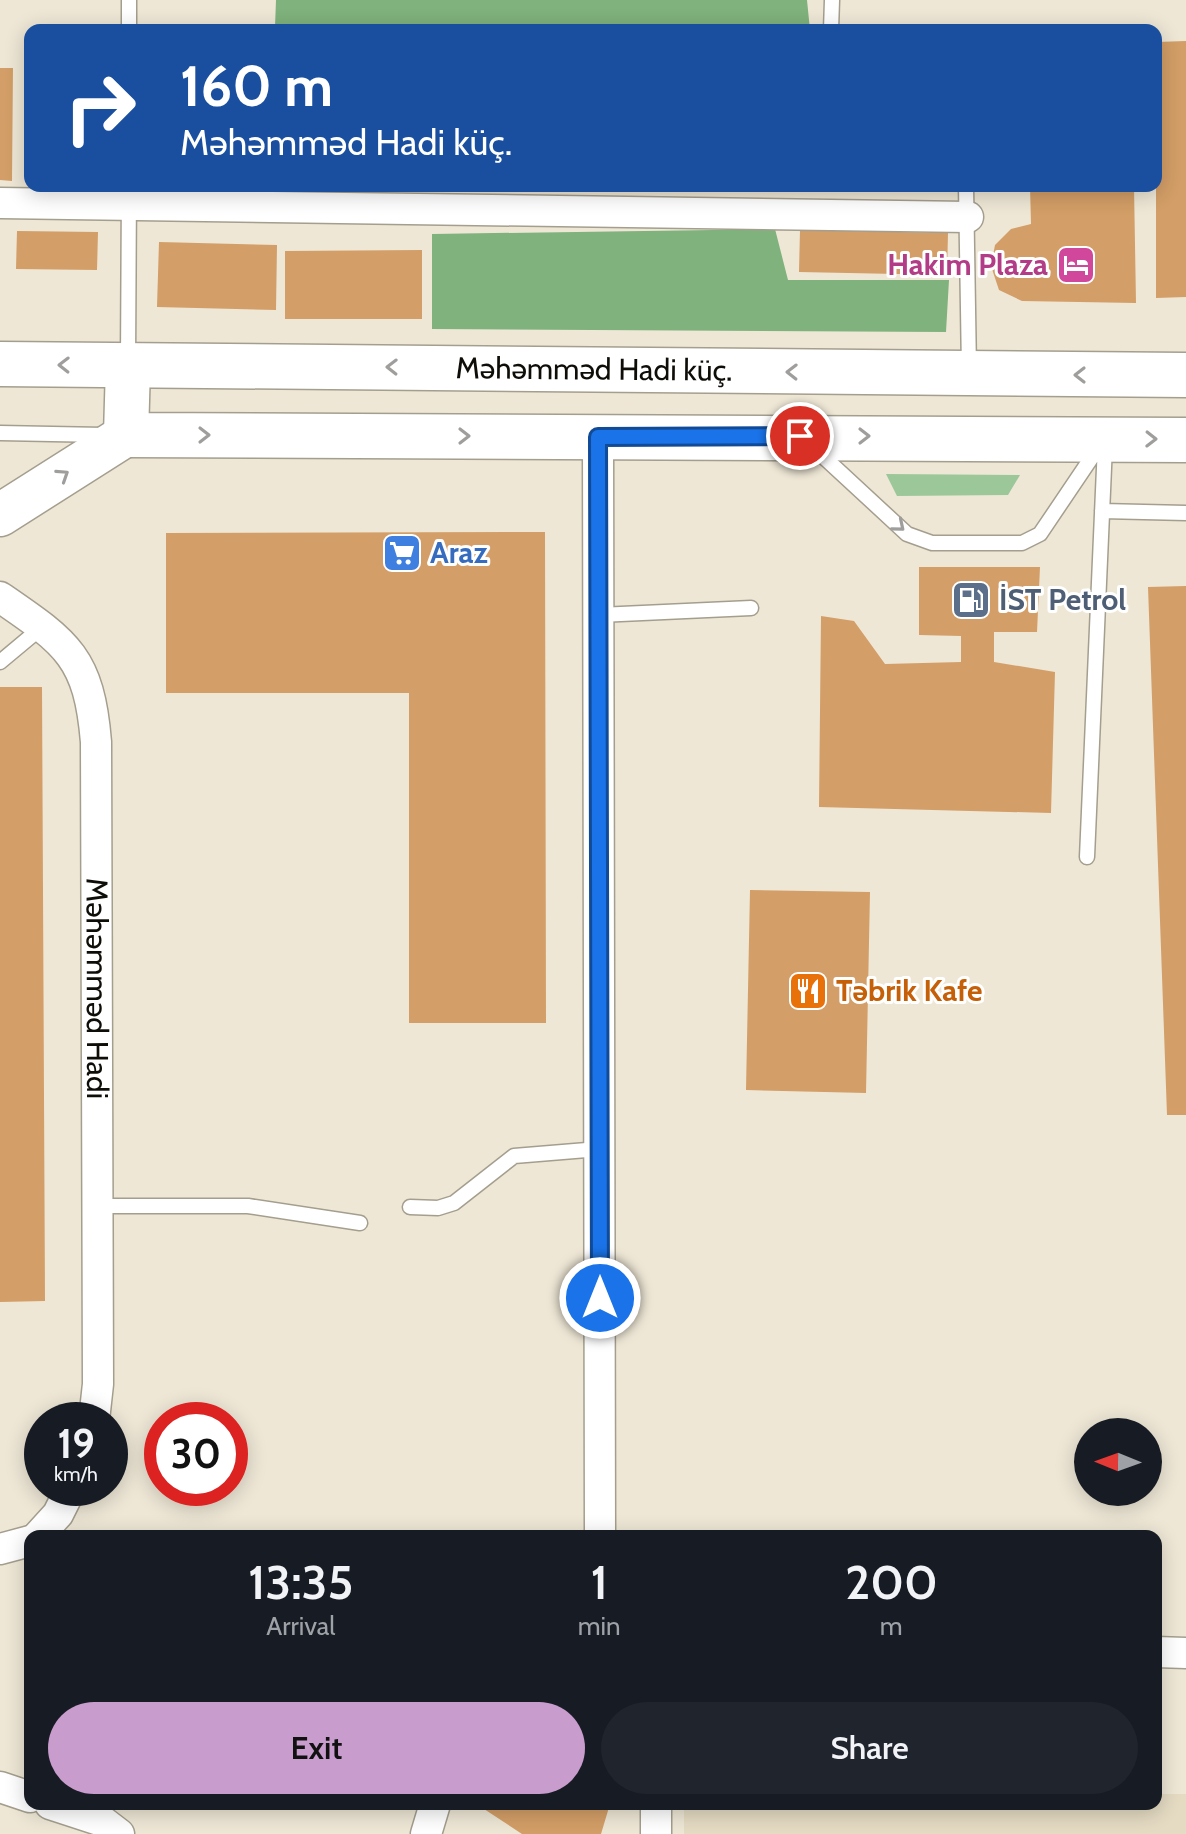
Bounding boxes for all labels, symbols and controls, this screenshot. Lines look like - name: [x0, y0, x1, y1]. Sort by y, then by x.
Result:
- text: 160 m: [180, 52, 333, 120]
- icon: right: [48, 56, 152, 160]
- text: Məhəmməd Hadi küç.: [180, 120, 512, 164]
- hotel icon: Hakim Plaza: [1055, 244, 1097, 286]
- place label: Hakim Plaza: [887, 246, 1048, 283]
- street label: Məhəmməd Hadi küç.: [455, 349, 733, 389]
- one-way arrow: [57, 356, 70, 374]
- one-way arrow: [385, 358, 398, 376]
- one-way arrow: [785, 363, 798, 381]
- one-way arrow: [1073, 366, 1086, 383]
- pin: [766, 402, 834, 470]
- icon: arrive: [778, 414, 822, 458]
- one-way arrow: [198, 426, 211, 444]
- one-way arrow: [458, 427, 471, 445]
- one-way arrow: [858, 428, 871, 445]
- one-way arrow: [1146, 430, 1158, 448]
- one-way arrow: [54, 470, 69, 485]
- one-way arrow: [890, 516, 905, 531]
- supermarket icon: Araz: [381, 532, 423, 574]
- place label: Araz: [430, 534, 488, 571]
- fuel station icon: İST Petrol: [950, 579, 992, 621]
- place label: İST Petrol: [999, 581, 1126, 618]
- street label: Məhəmməd Hadi: [78, 878, 116, 1099]
- restaurant icon: Təbrik Kafe: [787, 970, 829, 1012]
- place label: Təbrik Kafe: [836, 972, 983, 1009]
- position arrow: [558, 1256, 642, 1340]
- speed limit sign: 30: [144, 1402, 248, 1506]
- north arrow: [1074, 1418, 1162, 1506]
- map controls: [1074, 1418, 1162, 1506]
- text: 19: [57, 1419, 95, 1468]
- text: km/h: [54, 1462, 98, 1486]
- text: 13:35: [248, 1553, 353, 1611]
- text: 1: [591, 1553, 608, 1611]
- text: 200: [845, 1553, 938, 1611]
- text: Arrival: [266, 1610, 335, 1642]
- text: min: [578, 1610, 621, 1642]
- text: m: [880, 1610, 903, 1642]
- button: Exit: [48, 1702, 585, 1794]
- button: Share: [601, 1702, 1138, 1794]

